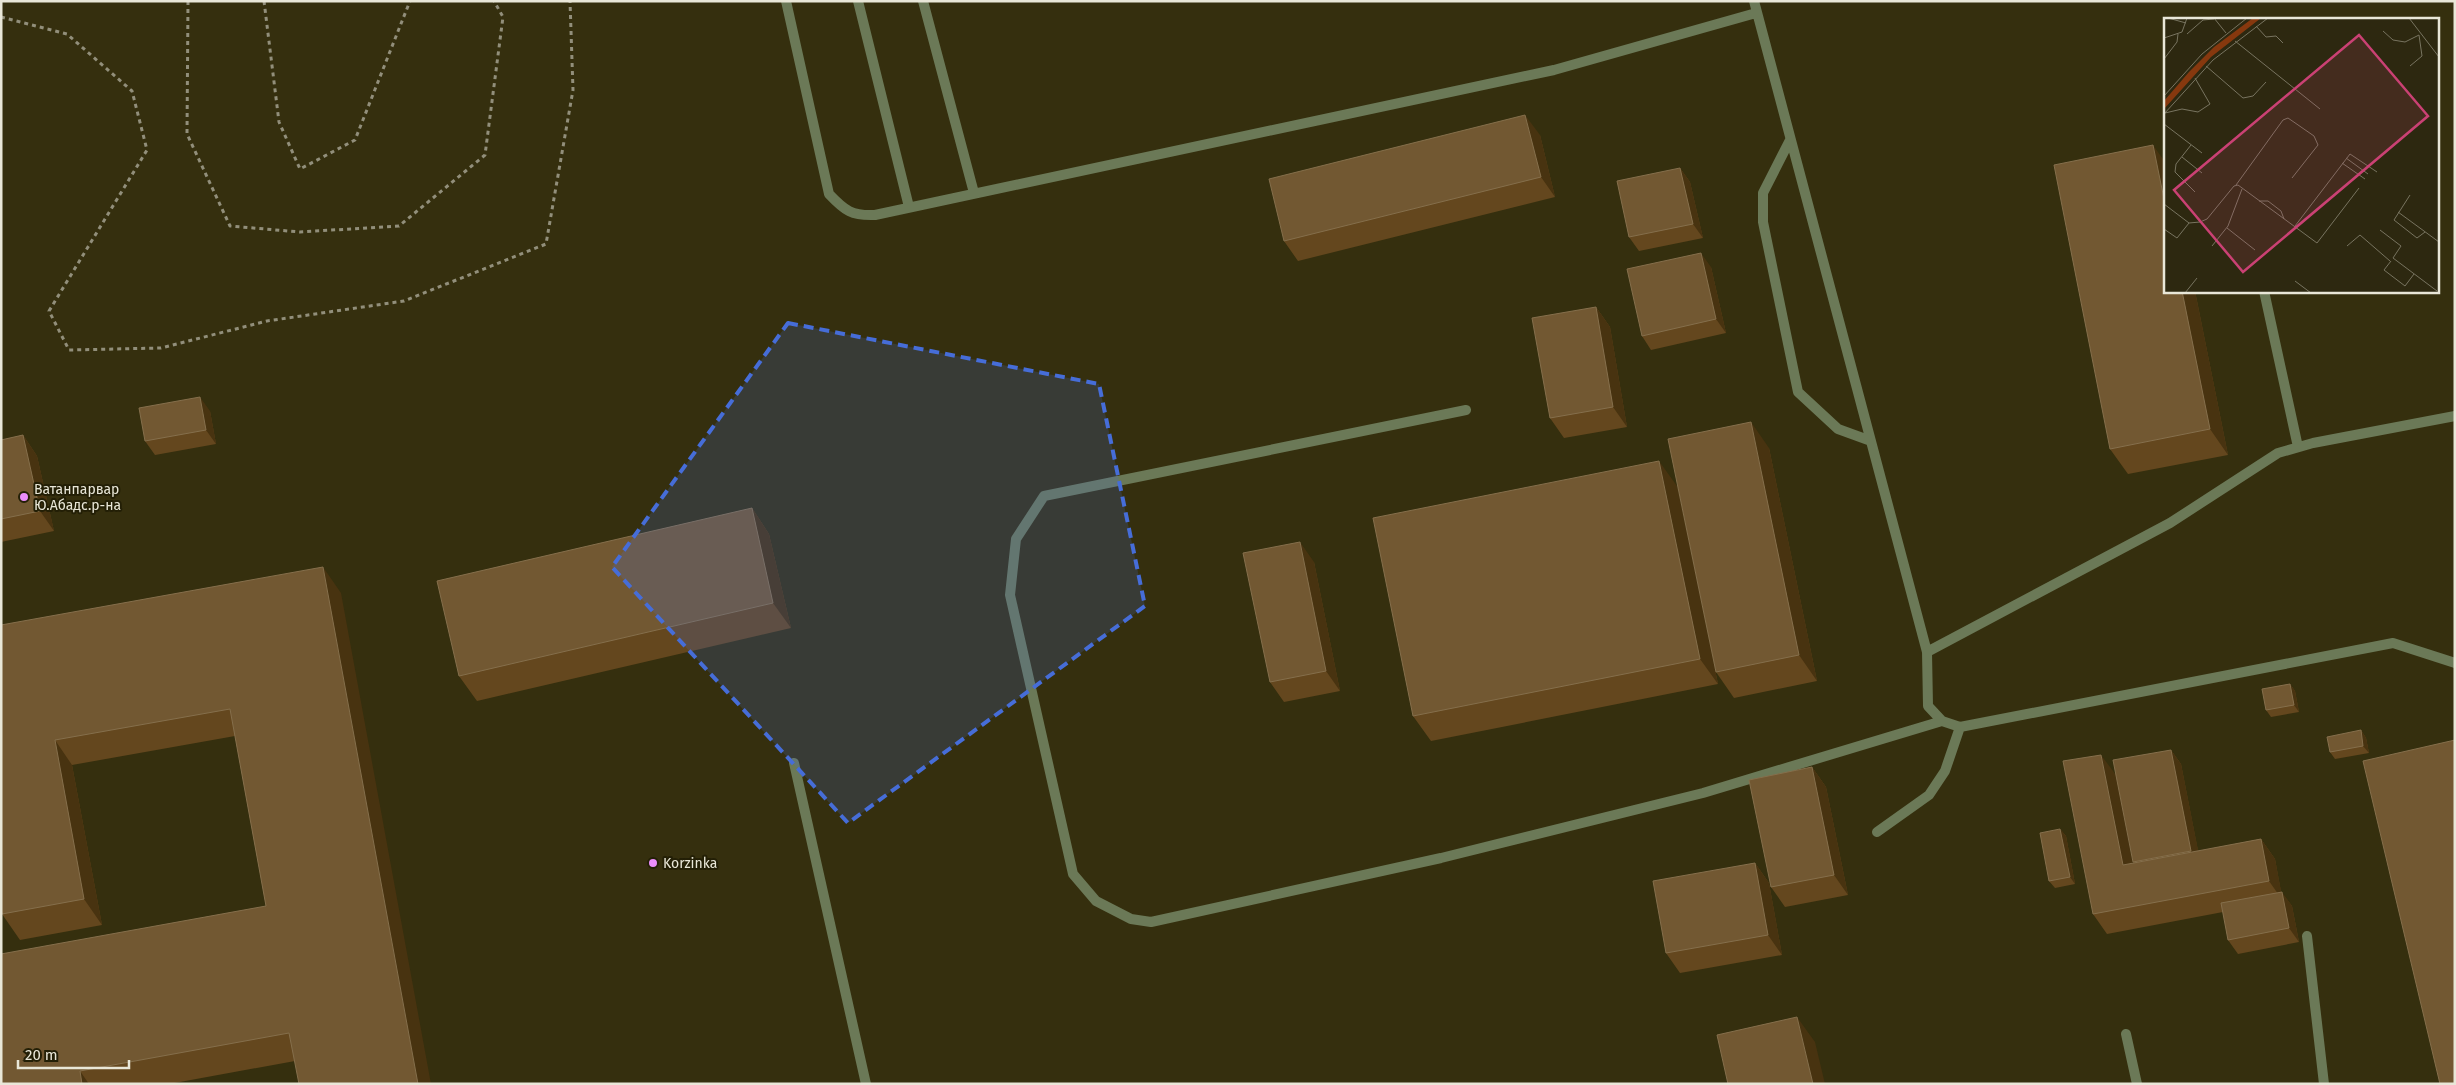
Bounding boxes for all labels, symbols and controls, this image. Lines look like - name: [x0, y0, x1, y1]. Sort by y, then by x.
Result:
- inset map: [2164, 18, 2438, 292]
- place label: Ватанпарвар Ю.Абадс.р-на: [34, 481, 121, 514]
- marker: Ватанпарвар Ю.Абадс.р-на: [18, 491, 30, 503]
- place label: Korzinka: [663, 855, 717, 872]
- marker: Korzinka: [647, 857, 659, 869]
- scale bar: [18, 1038, 129, 1070]
- text: 20 m: [25, 1046, 58, 1064]

